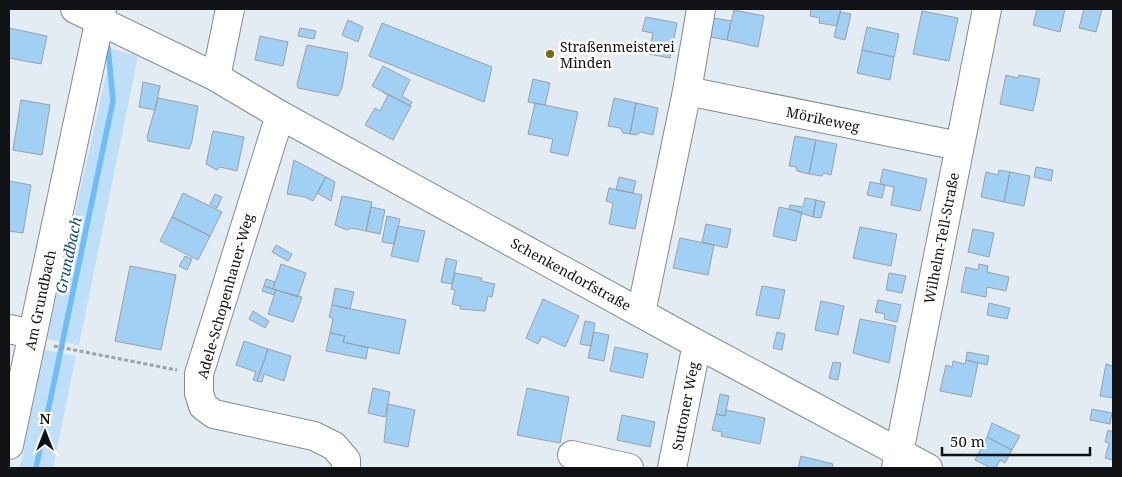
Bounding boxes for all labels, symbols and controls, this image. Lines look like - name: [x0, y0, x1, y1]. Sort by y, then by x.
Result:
- place label: Straßenmeisterei Minden: [560, 37, 675, 72]
- marker: Straßenmeisterei Minden: [544, 48, 556, 60]
- street label: Mörikeweg: [784, 102, 862, 136]
- street label: Wilhelm-Tell-Straße: [919, 171, 963, 305]
- street label: Adele-Schopenhauer-Weg: [192, 211, 258, 381]
- water label: Grundbach: [50, 215, 86, 295]
- street label: Schenkendorfstraße: [507, 233, 635, 315]
- street label: Am Grundbach: [20, 248, 60, 352]
- street label: Suttoner Weg: [667, 360, 703, 452]
- north arrow: [20, 407, 70, 457]
- text: N: [39, 409, 51, 428]
- scale bar: [942, 424, 1090, 456]
- text: 50 m: [950, 431, 985, 451]

